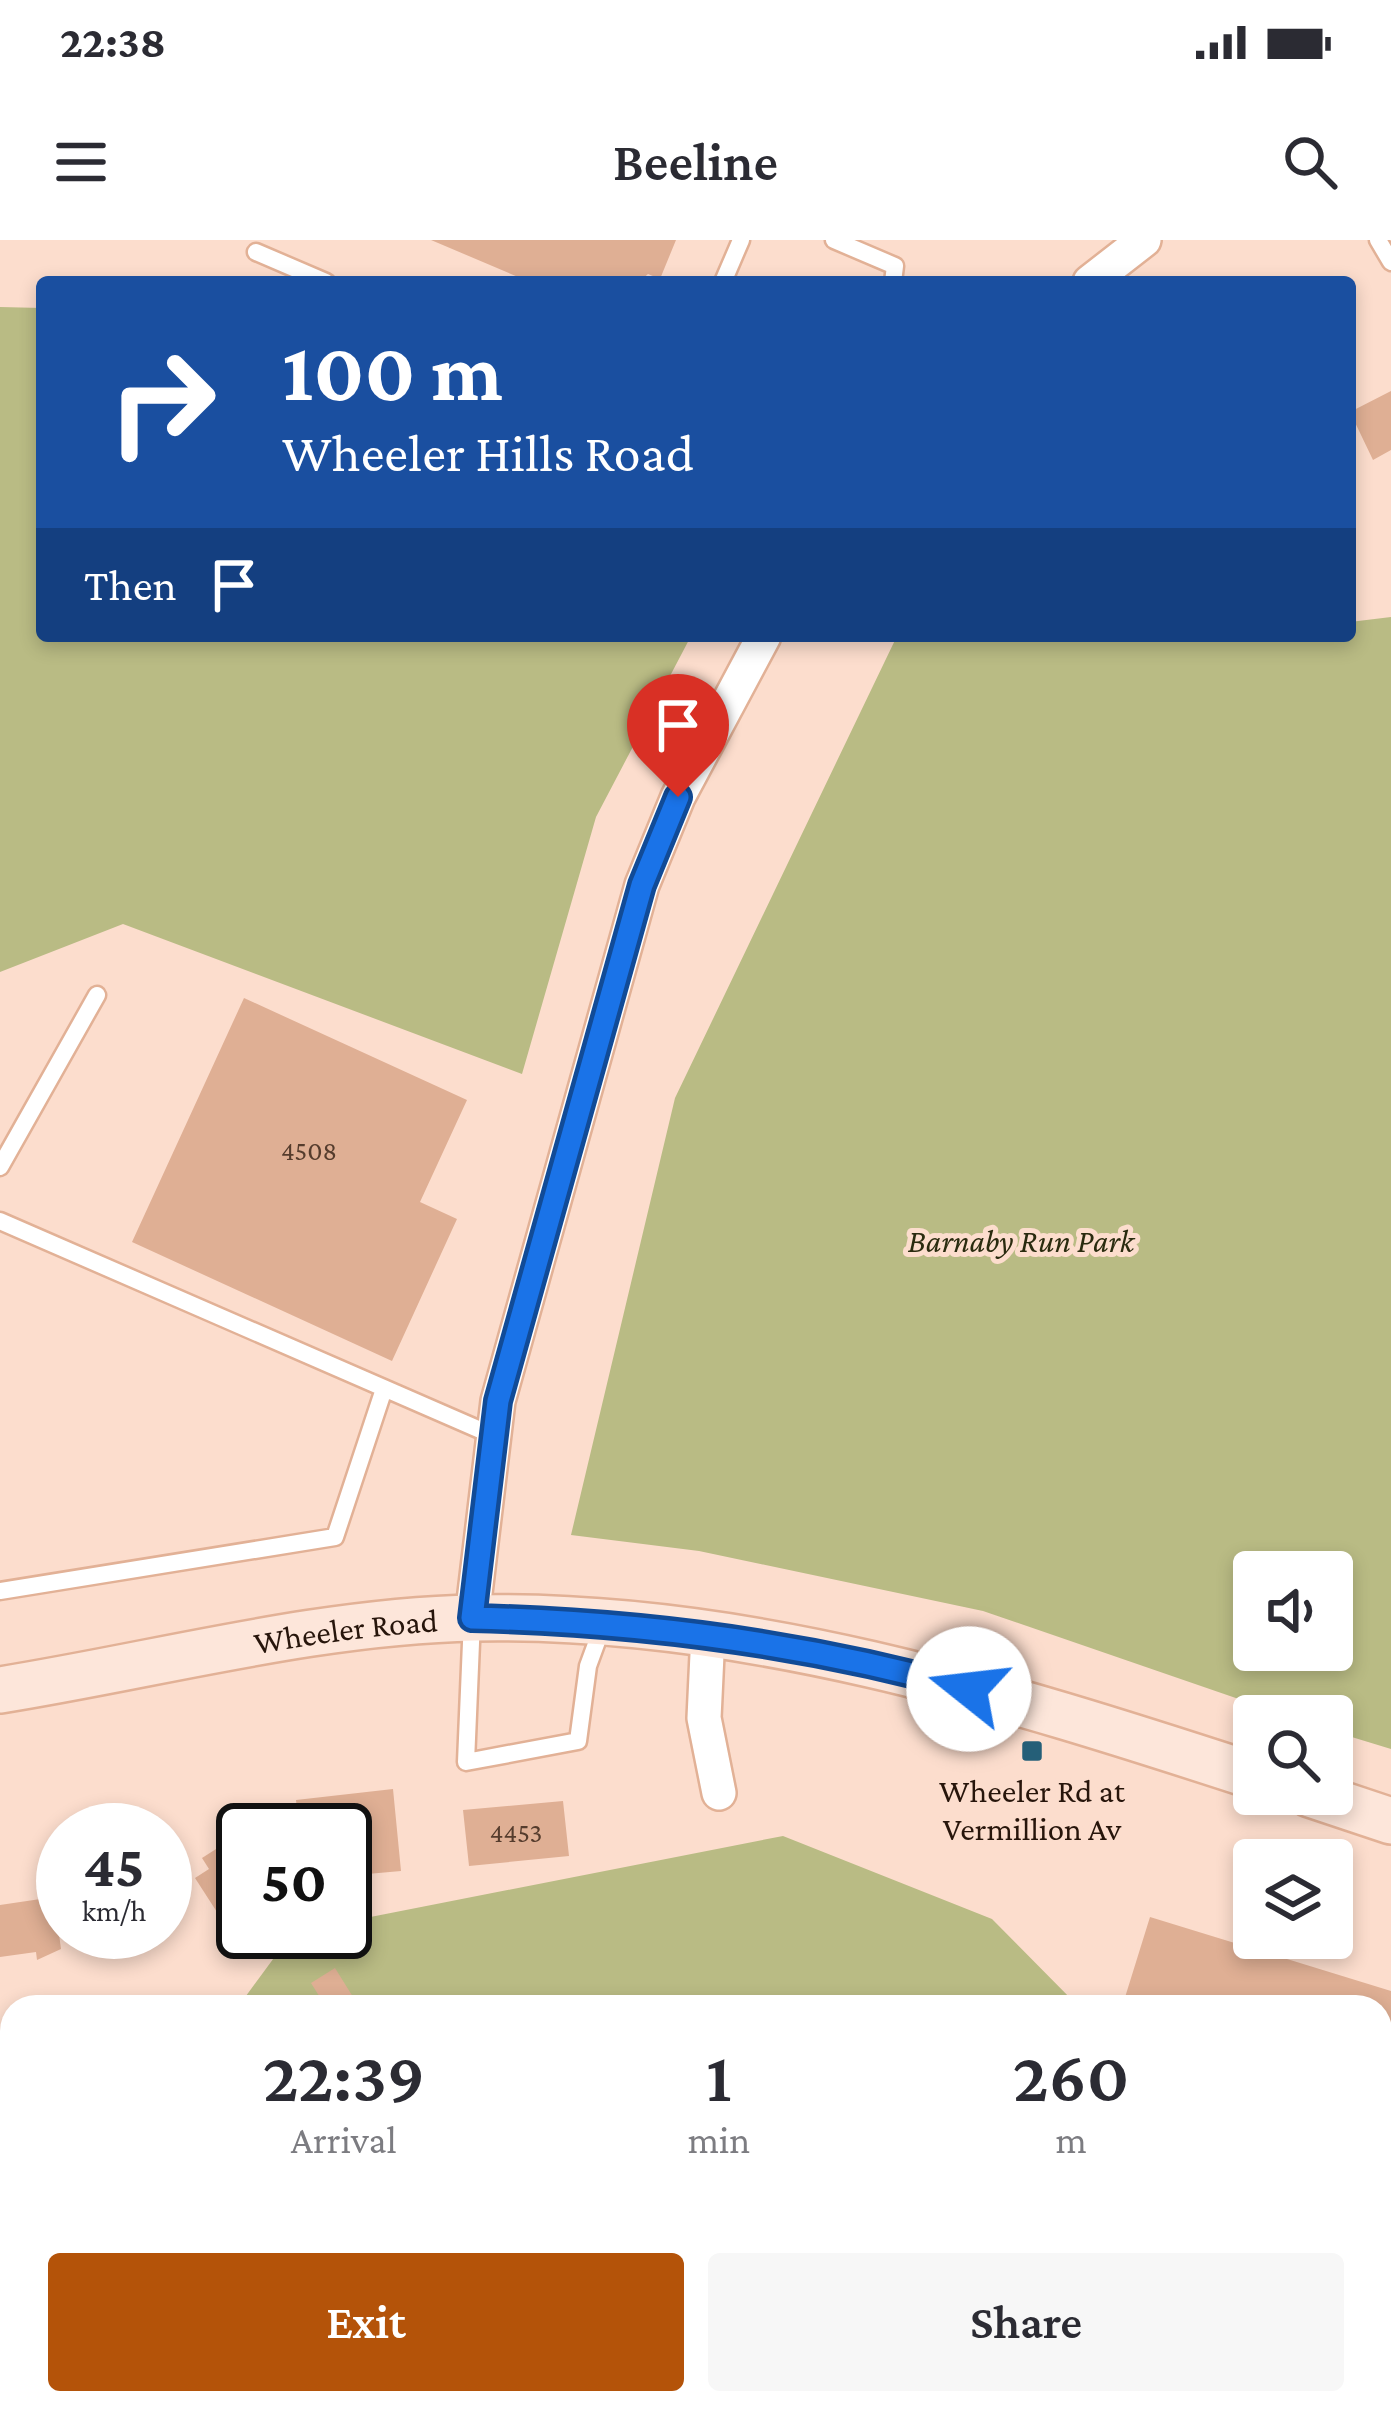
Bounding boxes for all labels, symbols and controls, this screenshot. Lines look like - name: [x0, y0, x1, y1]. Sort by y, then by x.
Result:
- text: 22:38: [60, 17, 166, 67]
- icon: menu: [48, 129, 114, 195]
- icon: search: [1277, 129, 1343, 195]
- text: Beeline: [613, 132, 778, 192]
- icon: right: [84, 324, 240, 480]
- text: 100 m: [282, 325, 503, 418]
- text: Wheeler Hills Road: [282, 423, 694, 483]
- icon: arrive: [201, 552, 267, 618]
- text: Then: [84, 560, 177, 610]
- pin: [627, 674, 729, 797]
- icon: arrive: [645, 692, 711, 758]
- house number: 4508: [281, 1136, 337, 1166]
- park label: Barnaby Run Park: [908, 1222, 1136, 1259]
- map controls: [1233, 1551, 1353, 1959]
- button: sound: [1233, 1551, 1353, 1671]
- street label: Wheeler Road: [251, 1601, 439, 1661]
- position arrow: [906, 1626, 1032, 1752]
- button: search: [1233, 1695, 1353, 1815]
- marker: Wheeler Rd at Vermillion Av: [1019, 1738, 1045, 1764]
- place label: Wheeler Rd at Vermillion Av: [939, 1772, 1126, 1847]
- speed limit sign: 50: [216, 1803, 372, 1959]
- house number: 4453: [490, 1818, 542, 1848]
- text: 45: [83, 1832, 145, 1899]
- button: layers: [1233, 1839, 1353, 1959]
- text: km/h: [82, 1894, 146, 1927]
- text: 22:39: [263, 2036, 425, 2116]
- text: 1: [706, 2036, 732, 2116]
- text: 260: [1013, 2036, 1129, 2116]
- text: Arrival: [291, 2118, 397, 2161]
- text: min: [688, 2118, 750, 2161]
- text: m: [1055, 2118, 1087, 2161]
- button: Exit: [48, 2253, 684, 2391]
- button: Share: [708, 2253, 1344, 2391]

